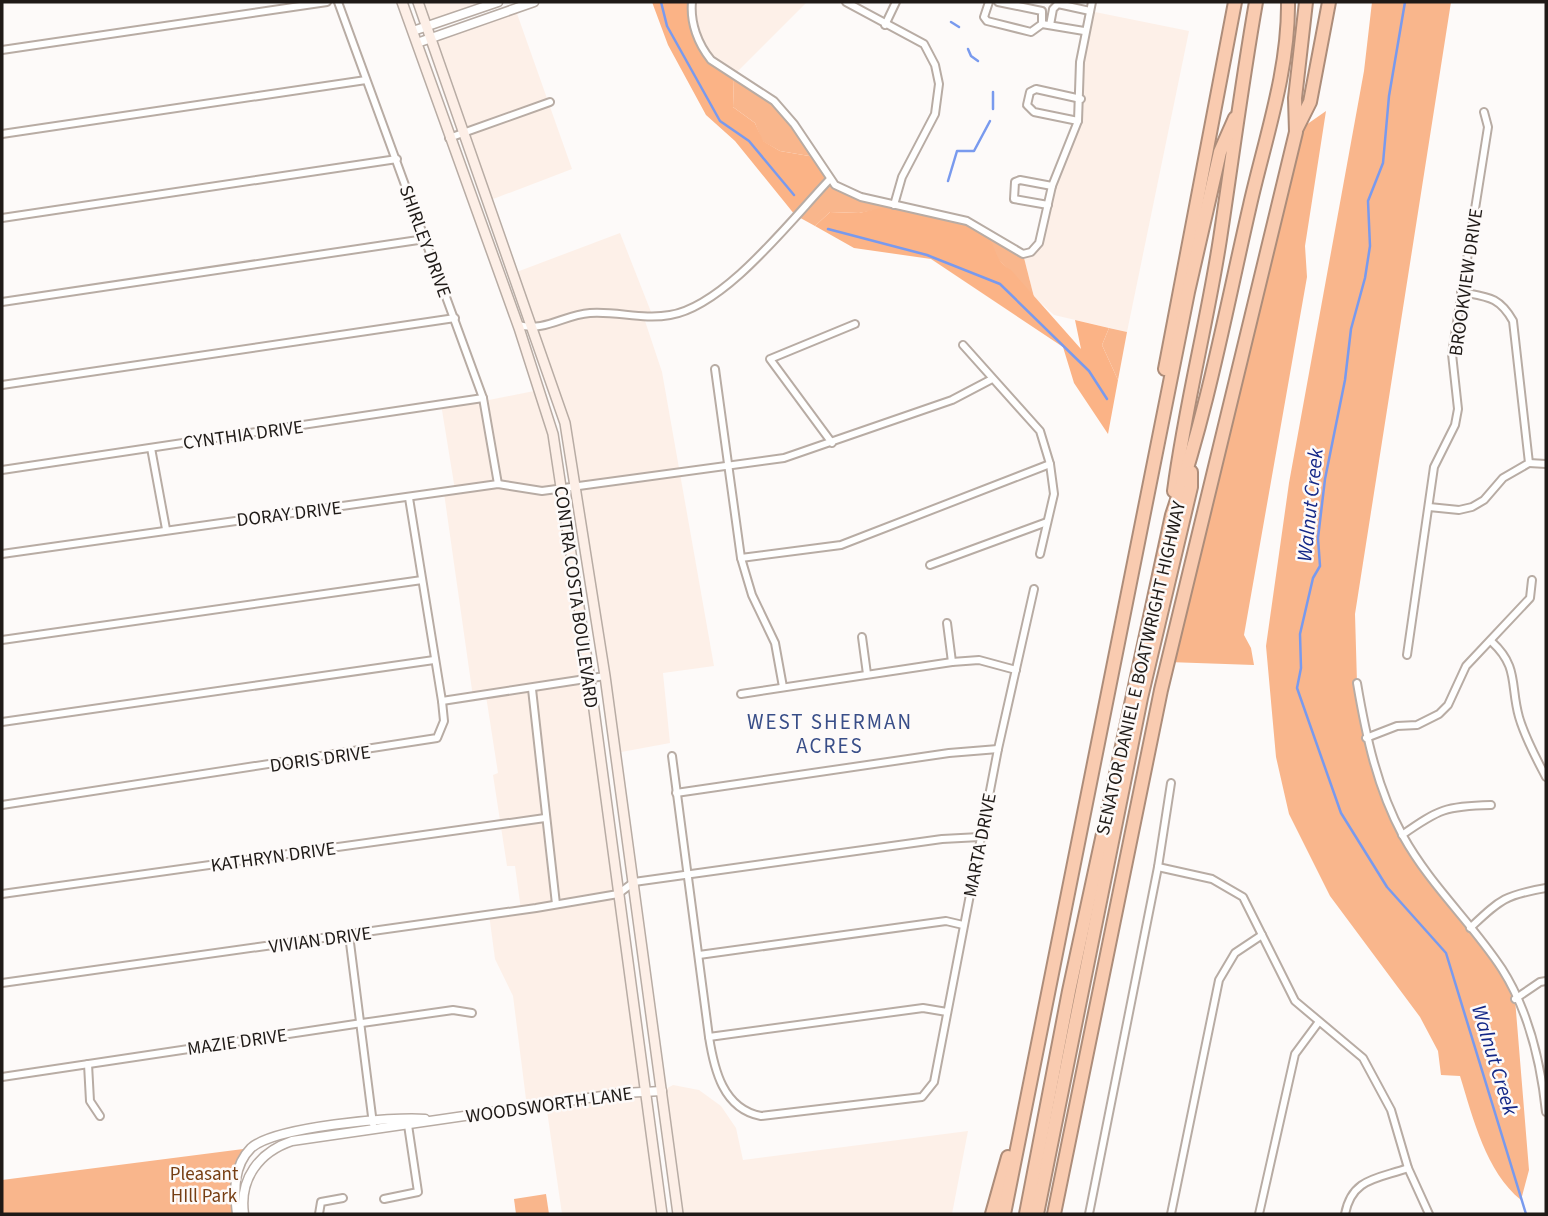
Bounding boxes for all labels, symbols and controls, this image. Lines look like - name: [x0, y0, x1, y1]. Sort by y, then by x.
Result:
- street label: SHIRLEY DRIVE: [392, 182, 457, 301]
- street label: BROOKVIEW DRIVE: [1443, 207, 1490, 358]
- street label: CYNTHIA DRIVE: [181, 414, 305, 457]
- water label: Walnut Creek: [1289, 446, 1331, 563]
- street label: CONTRA COSTA BOULEVARD: [547, 484, 604, 710]
- street label: DORAY DRIVE: [235, 495, 343, 534]
- street label: SENATOR DANIEL E BOATWRIGHT HIGHWAY: [1090, 498, 1193, 838]
- district label: WEST SHERMAN ACRES: [747, 707, 913, 761]
- street label: DORIS DRIVE: [268, 739, 372, 780]
- street label: MARTA DRIVE: [957, 791, 1004, 900]
- street label: KATHRYN DRIVE: [209, 835, 337, 880]
- street label: VIVIAN DRIVE: [267, 920, 373, 961]
- water label: Walnut Creek: [1464, 1001, 1526, 1120]
- street label: MAZIE DRIVE: [186, 1022, 289, 1063]
- street label: WOODSWORTH LANE: [464, 1080, 634, 1131]
- park label: Pleasant HIll Park: [170, 1161, 239, 1210]

